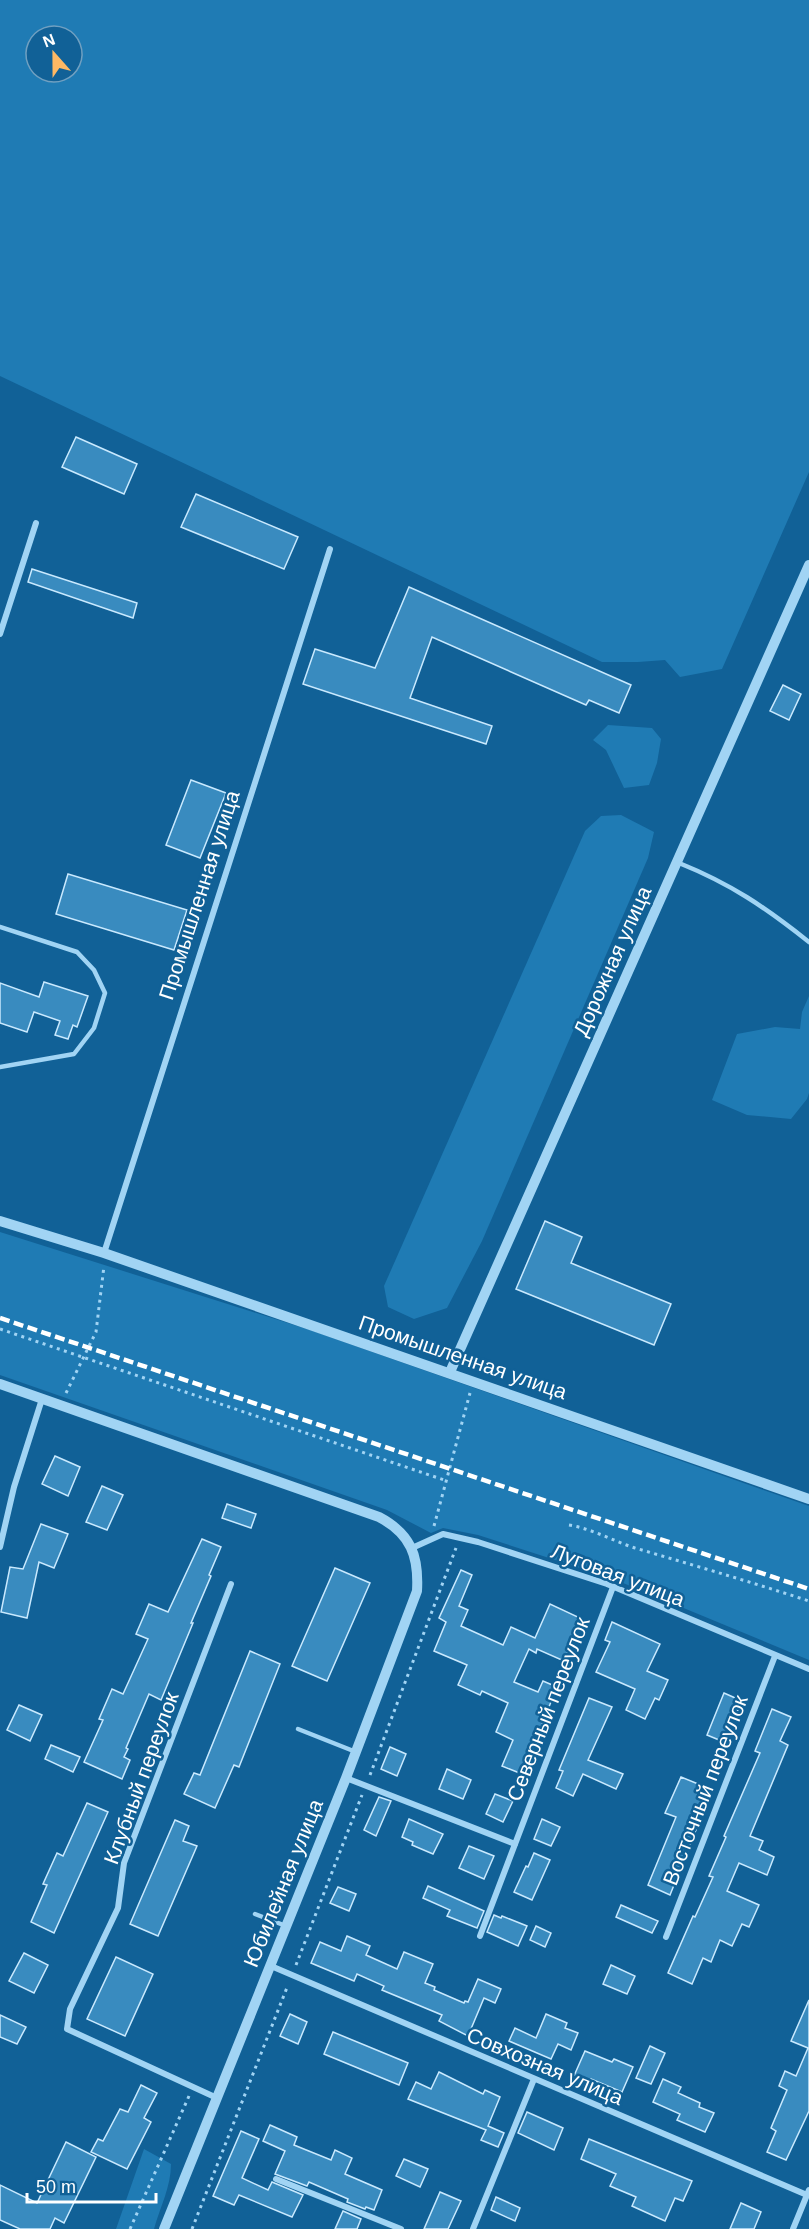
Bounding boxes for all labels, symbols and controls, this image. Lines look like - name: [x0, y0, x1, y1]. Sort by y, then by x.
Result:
- north arrow: [24, 24, 84, 84]
- text: N: [40, 30, 57, 50]
- street label: Промышленная улица: [154, 787, 244, 1002]
- street label: Дорожная улица: [569, 882, 655, 1039]
- street label: Промышленная улица: [356, 1311, 570, 1404]
- street label: Луговая улица: [548, 1539, 688, 1611]
- street label: Северный переулок: [502, 1613, 594, 1804]
- street label: Клубный переулок: [99, 1688, 183, 1867]
- street label: Восточный переулок: [658, 1691, 752, 1888]
- street label: Юбилейная улица: [239, 1795, 327, 1970]
- street label: Совхозная улица: [463, 2023, 627, 2109]
- scale bar: [27, 2166, 156, 2204]
- text: 50 m: [36, 2177, 76, 2197]

